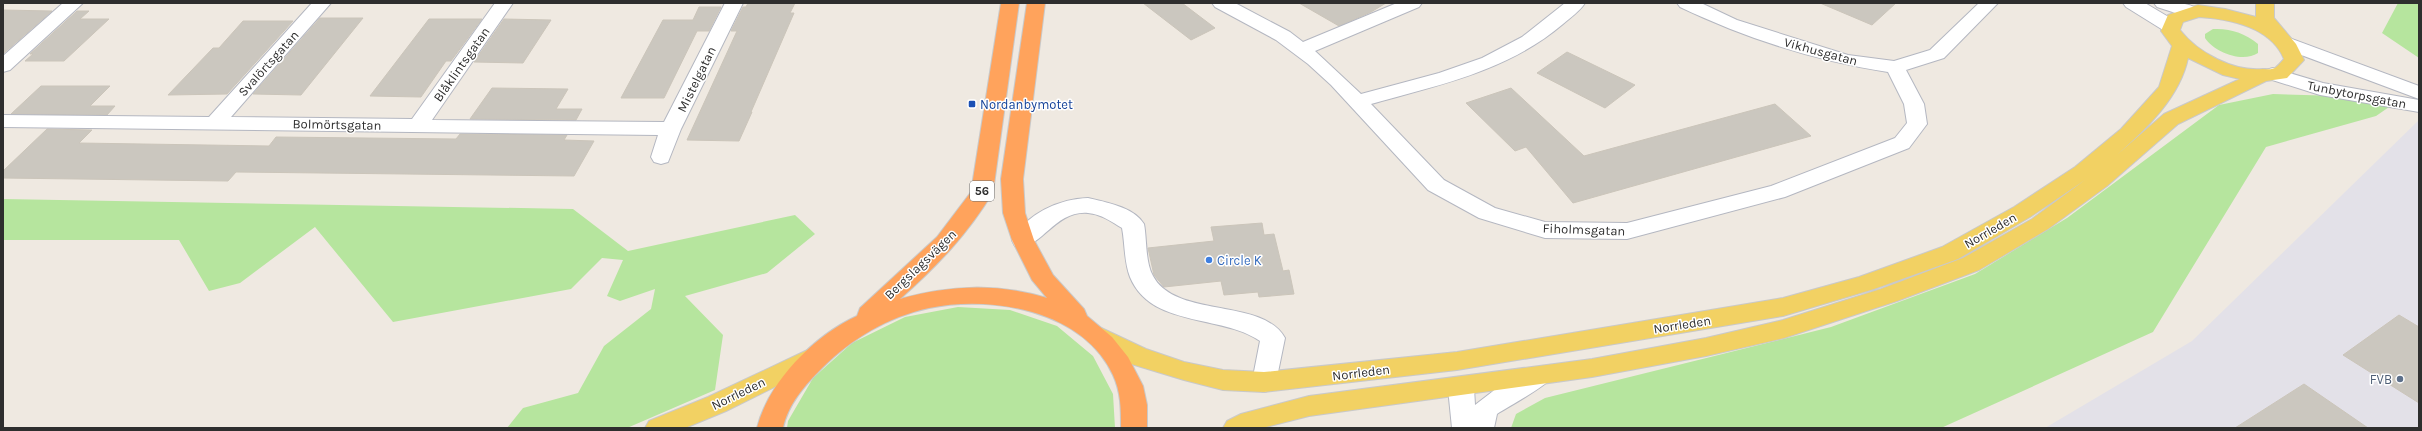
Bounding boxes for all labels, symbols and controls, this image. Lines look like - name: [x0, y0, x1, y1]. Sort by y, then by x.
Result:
- street label: Blåklintsgatan: [430, 24, 493, 104]
- street label: Svalörtsgatan: [235, 27, 302, 99]
- street label: Vikhusgatan: [1782, 34, 1859, 68]
- street label: Mistelgatan: [674, 44, 719, 115]
- street label: Tunbytorpsgatan: [2306, 78, 2408, 111]
- place label: Nordanbymotet: [980, 97, 1073, 112]
- marker: Nordanbymotet: [967, 99, 977, 109]
- street label: Bolmörtsgatan: [292, 116, 382, 133]
- road number: 56: [970, 181, 994, 201]
- street label: Norrleden: [1961, 209, 2019, 251]
- street label: Fiholmsgatan: [1542, 221, 1626, 238]
- street label: Bergslagsvägen: [881, 226, 959, 302]
- place label: Circle K: [1217, 253, 1262, 268]
- marker: Circle K: [1204, 255, 1214, 265]
- street label: Norrleden: [1652, 313, 1712, 336]
- street label: Norrleden: [1331, 362, 1391, 383]
- place label: FVB: [2370, 372, 2392, 387]
- street label: Norrleden: [709, 374, 768, 413]
- marker: FVB: [2395, 374, 2405, 384]

